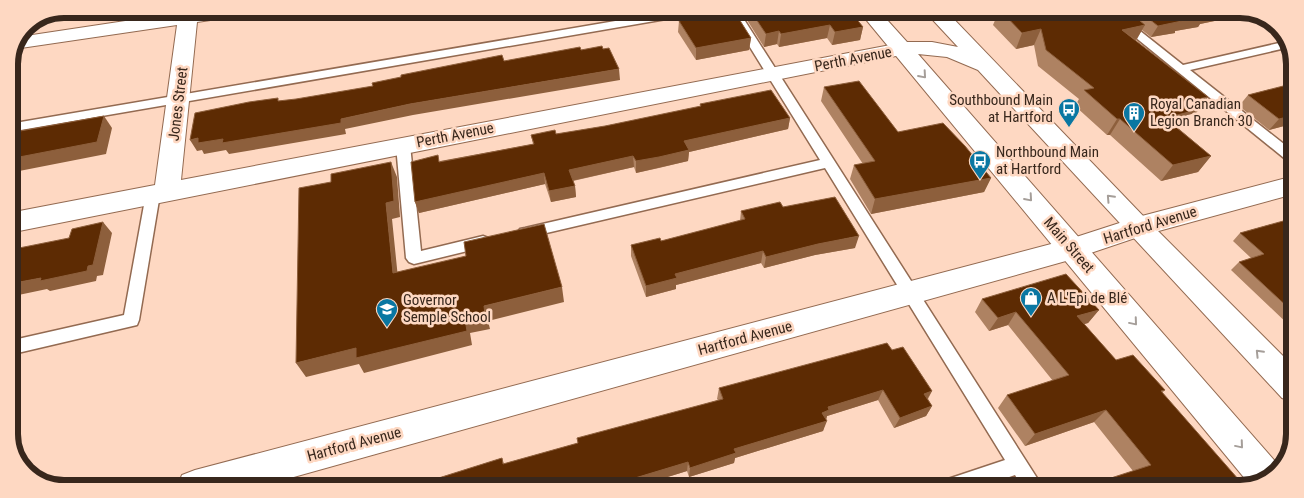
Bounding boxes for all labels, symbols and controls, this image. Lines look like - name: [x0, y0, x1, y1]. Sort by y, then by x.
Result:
- street label: Perth Avenue: [813, 43, 893, 75]
- street label: Jones Street: [165, 66, 191, 142]
- one-way arrow: [917, 69, 926, 78]
- place label: Southbound Main at Hartford: [949, 91, 1053, 126]
- place label: Royal Canadian Legion Branch 30: [1150, 95, 1253, 130]
- bus stop icon: Southbound Main at Hartford: [1057, 97, 1081, 128]
- building icon: Royal Canadian Legion Branch 30: [1122, 101, 1146, 132]
- street label: Perth Avenue: [415, 119, 495, 151]
- place label: Northbound Main at Hartford: [996, 143, 1099, 178]
- bus stop icon: Northbound Main at Hartford: [968, 149, 992, 180]
- one-way arrow: [1023, 193, 1032, 202]
- one-way arrow: [1107, 194, 1116, 203]
- street label: Hartford Avenue: [1101, 202, 1199, 248]
- street label: Main Street: [1040, 214, 1098, 276]
- shop icon: A L'Epi de Blé: [1019, 286, 1043, 317]
- place label: A L'Epi de Blé: [1047, 289, 1127, 307]
- place label: Governor Semple School: [403, 291, 491, 326]
- school or university icon: Governor Semple School: [375, 297, 399, 328]
- one-way arrow: [1129, 316, 1138, 325]
- street label: Hartford Avenue: [696, 317, 794, 359]
- one-way arrow: [1256, 350, 1265, 359]
- street label: Hartford Avenue: [305, 423, 403, 465]
- one-way arrow: [1234, 440, 1243, 449]

